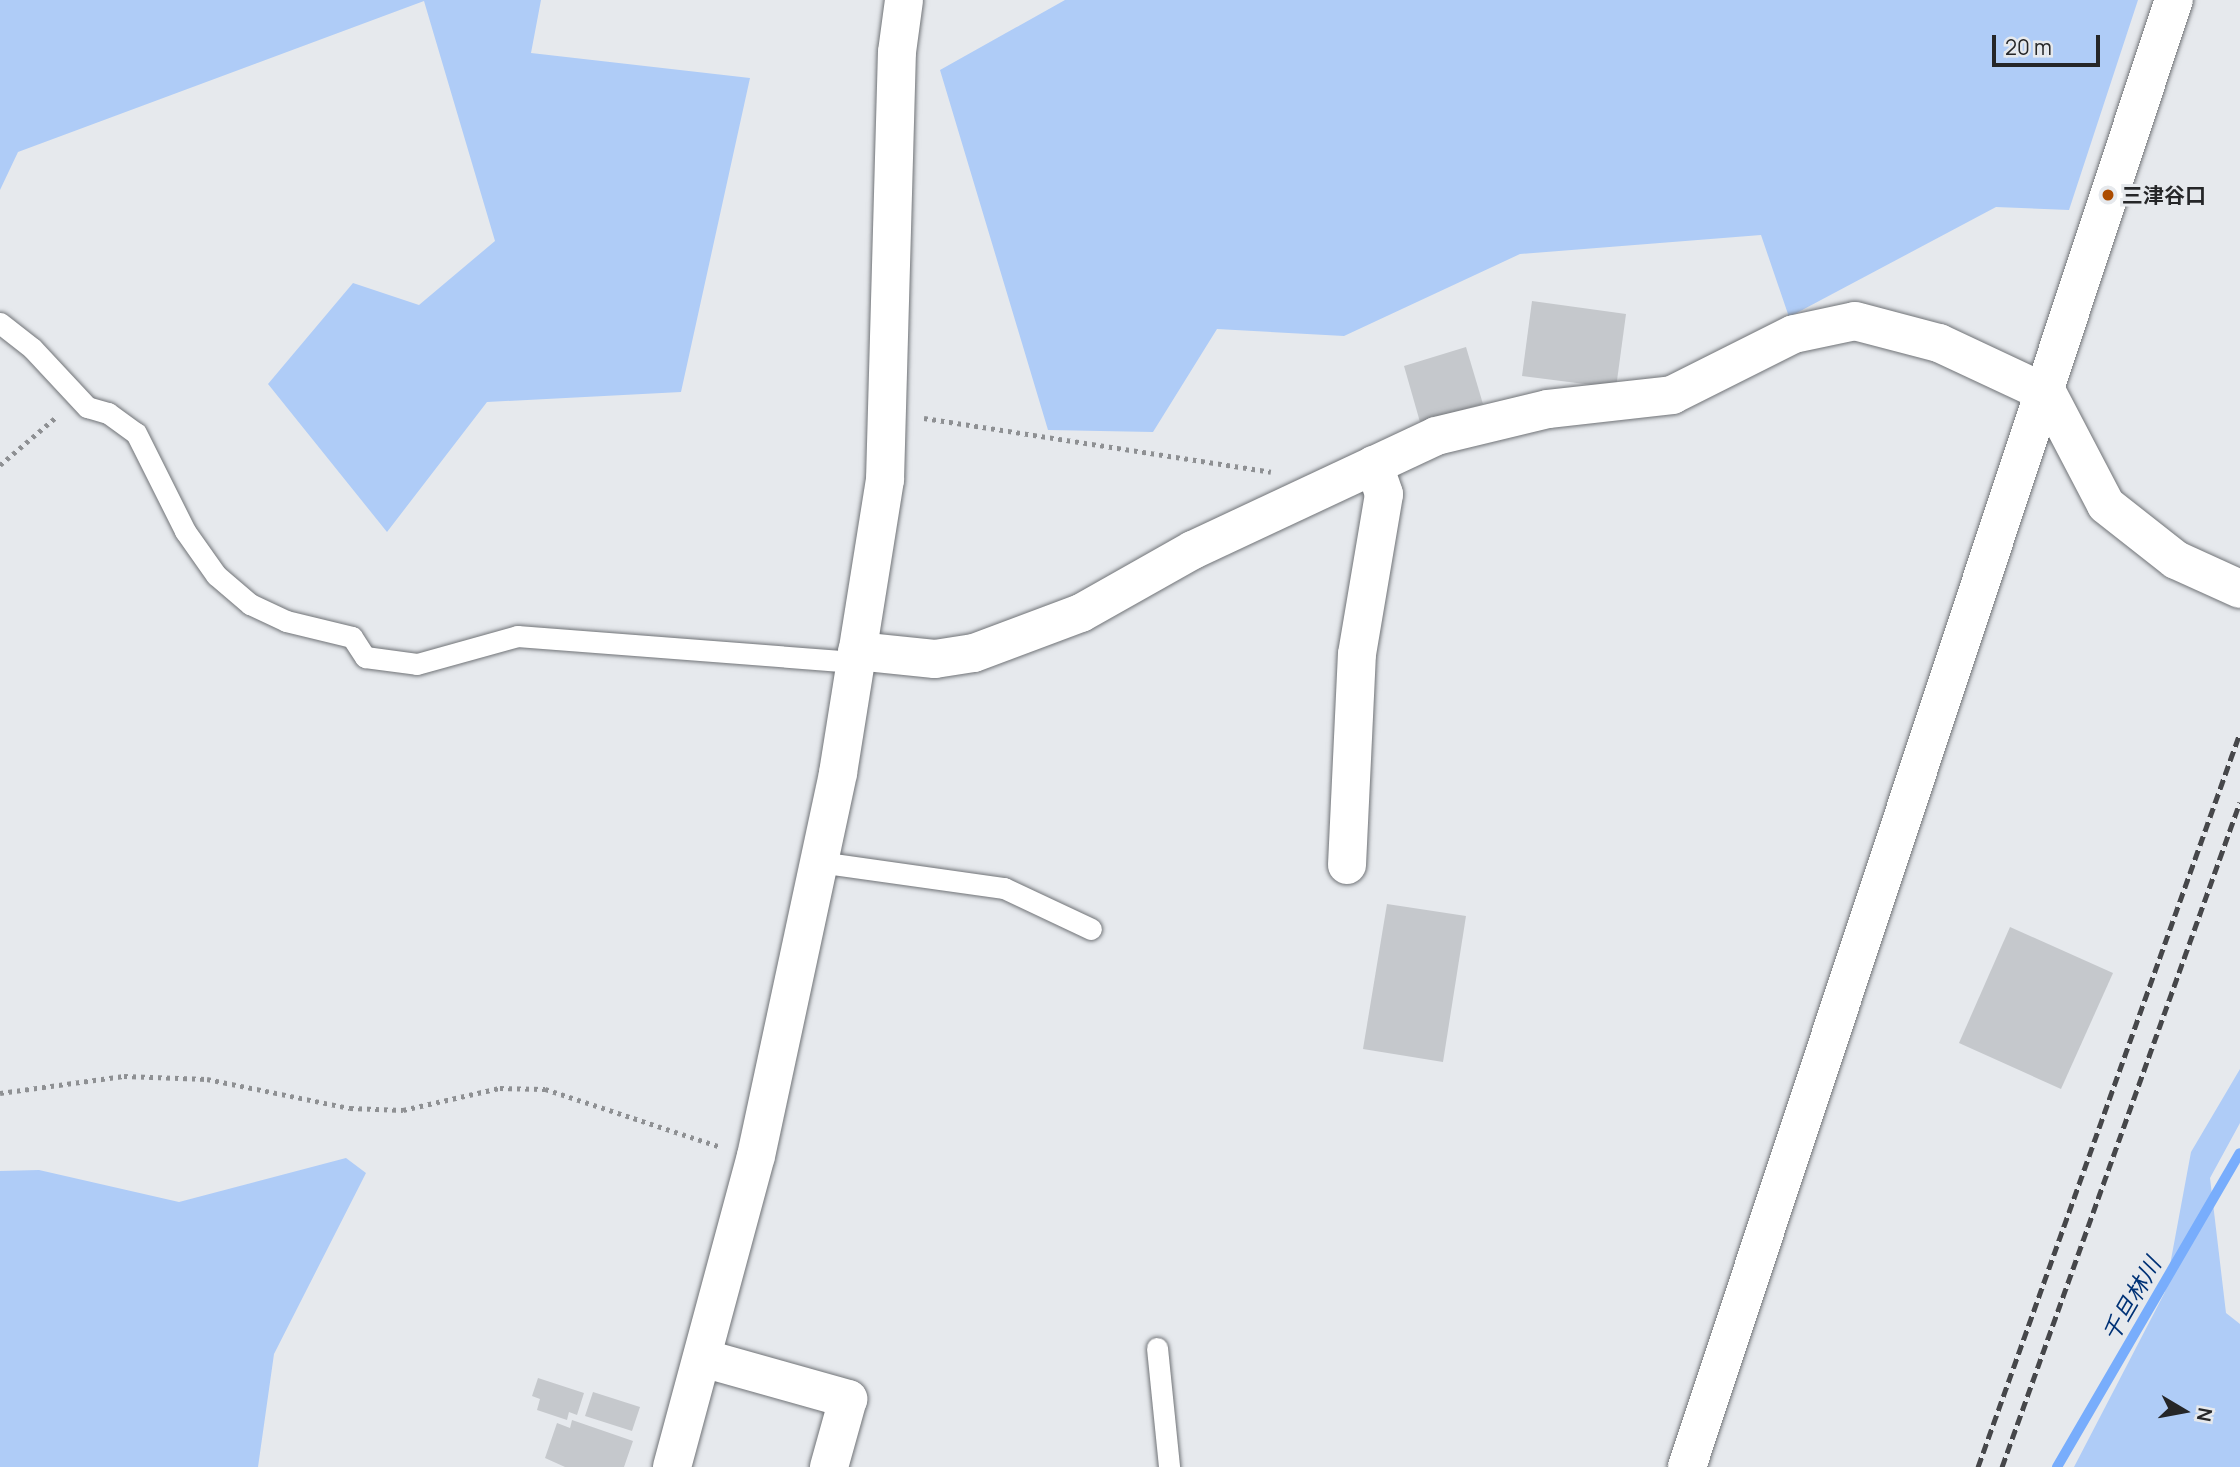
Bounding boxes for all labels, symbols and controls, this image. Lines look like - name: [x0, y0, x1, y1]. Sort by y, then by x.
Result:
- scale bar: [1995, 21, 2104, 65]
- text: 20 m: [2005, 33, 2052, 61]
- place label: 三津谷口: [2122, 182, 2206, 208]
- marker: 三津谷口: [2100, 187, 2116, 203]
- water label: 千旦林川: [2096, 1252, 2166, 1346]
- north arrow: [2149, 1376, 2219, 1446]
- text: N: [2191, 1406, 2219, 1424]

